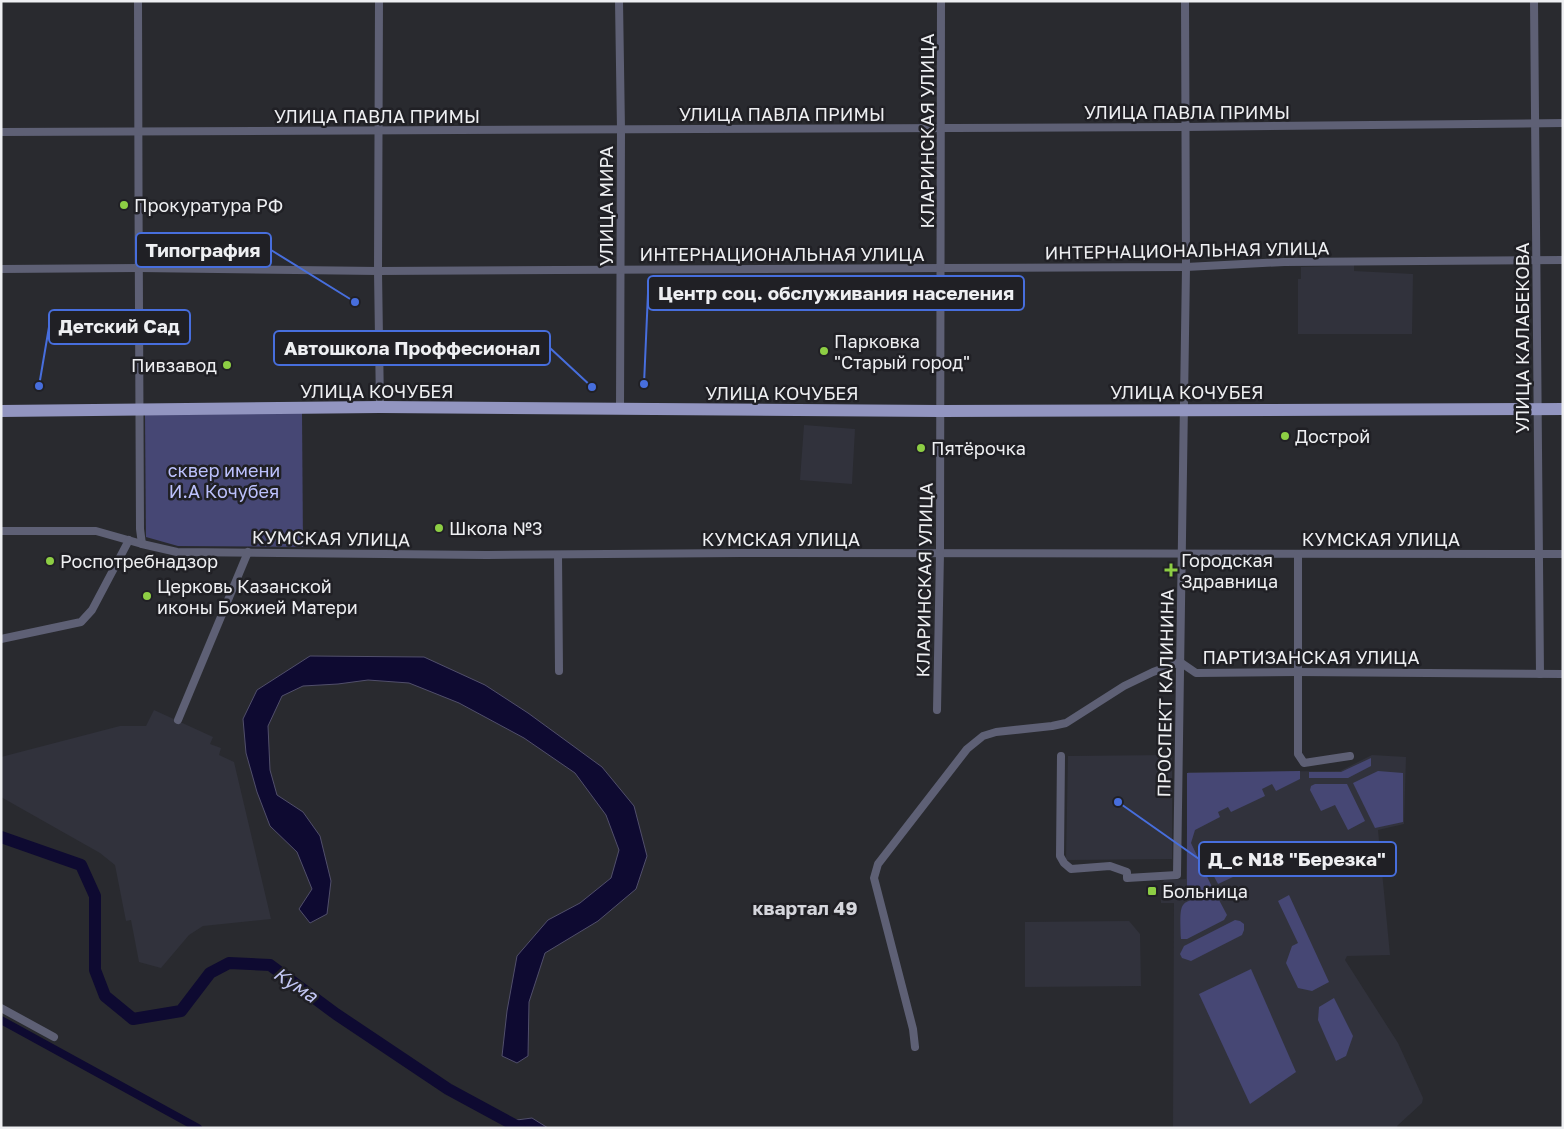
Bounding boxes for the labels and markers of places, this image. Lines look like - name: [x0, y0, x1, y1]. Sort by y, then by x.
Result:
- place label: Прокуратура РФ: [134, 194, 283, 216]
- marker: Прокуратура РФ: [118, 199, 130, 211]
- callout: Типография: [136, 233, 271, 267]
- callout: Центр соц. обслуживания населения: [648, 276, 1024, 310]
- callout: Детский Сад: [49, 310, 190, 344]
- place label: Парковка "Старый город": [834, 330, 970, 373]
- callout: Автошкола Проффесионал: [274, 331, 550, 365]
- marker: Парковка "Старый город": [818, 345, 830, 357]
- place label: Пивзавод: [131, 354, 217, 376]
- marker: Пивзавод: [221, 359, 233, 371]
- place label: Дострой: [1295, 425, 1370, 447]
- marker: Дострой: [1279, 430, 1291, 442]
- place label: Пятёрочка: [931, 437, 1026, 459]
- marker: Пятёрочка: [915, 442, 927, 454]
- place label: Школа №3: [449, 517, 543, 539]
- marker: Школа №3: [433, 522, 445, 534]
- place label: Городская Здравница: [1181, 549, 1278, 592]
- place label: Роспотребнадзор: [60, 550, 218, 572]
- marker: Роспотребнадзор: [44, 555, 56, 567]
- marker: Городская Здравница: [1165, 564, 1177, 576]
- place label: Церковь Казанской иконы Божией Матери: [157, 575, 358, 618]
- marker: Церковь Казанской иконы Божией Матери: [141, 590, 153, 602]
- callout: Д_с N18 "Березка": [1199, 842, 1396, 876]
- place label: Больница: [1162, 880, 1248, 902]
- marker: Больница: [1146, 885, 1158, 897]

